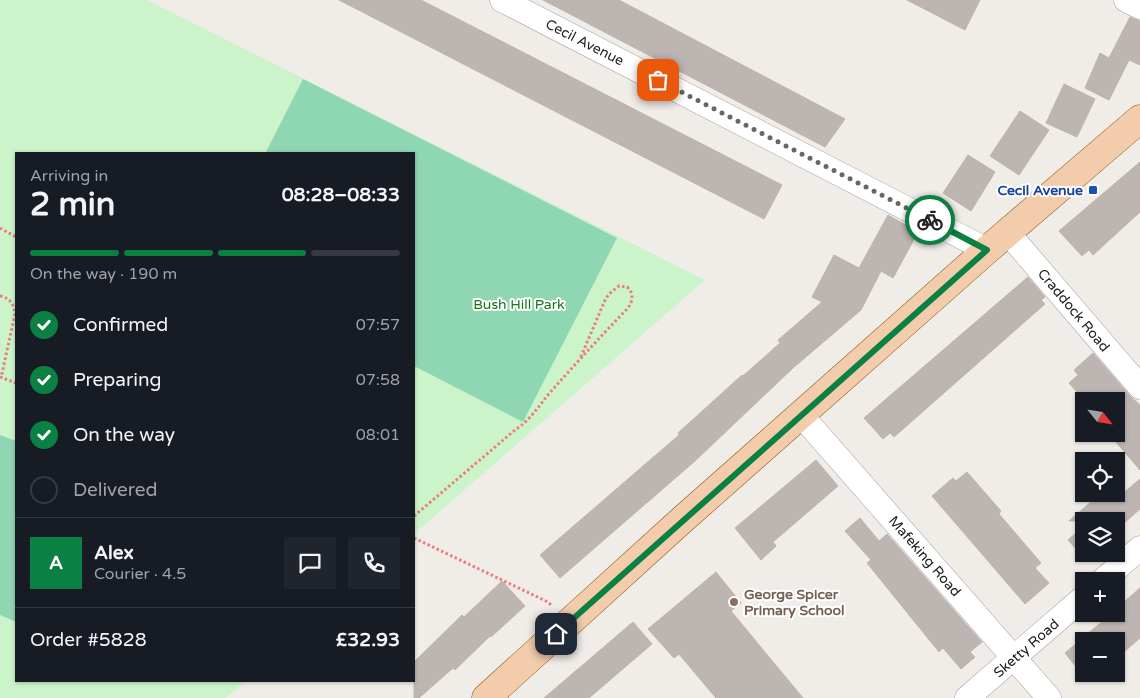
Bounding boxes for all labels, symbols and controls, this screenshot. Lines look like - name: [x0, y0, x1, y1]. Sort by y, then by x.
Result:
- street label: Cecil Avenue: [543, 15, 627, 69]
- pin: [637, 59, 679, 101]
- icon: bag: [644, 66, 672, 94]
- text: Arriving in: [30, 166, 108, 186]
- place label: Cecil Avenue: [997, 182, 1083, 199]
- text: 08:28–08:33: [282, 184, 400, 206]
- marker: Cecil Avenue: [1087, 184, 1099, 196]
- text: 2 min: [30, 186, 115, 224]
- courier: [905, 195, 955, 245]
- icon: bike: [916, 206, 944, 234]
- text: On the way · 190 m: [30, 264, 177, 284]
- street label: Craddock Road: [1034, 265, 1113, 355]
- park label: Bush Hill Park: [473, 296, 565, 313]
- icon: check: [30, 311, 58, 339]
- text: Confirmed: [73, 314, 168, 336]
- text: 07:57: [356, 315, 400, 335]
- icon: check: [30, 366, 58, 394]
- text: Preparing: [73, 369, 162, 391]
- text: 07:58: [356, 370, 400, 390]
- north arrow: [1075, 392, 1125, 442]
- map controls: [1075, 392, 1125, 682]
- icon: check: [30, 421, 58, 449]
- text: On the way: [73, 424, 175, 446]
- text: 08:01: [356, 425, 400, 445]
- button: locate: [1075, 452, 1125, 502]
- text: Delivered: [73, 479, 158, 501]
- street label: Mafeking Road: [885, 512, 964, 600]
- button: layers: [1075, 512, 1125, 562]
- button: chat: [284, 537, 336, 589]
- button: phone: [348, 537, 400, 589]
- text: Alex: [94, 542, 134, 564]
- text: A: [49, 552, 63, 574]
- text: Courier · 4.5: [94, 564, 186, 584]
- button: +: [1075, 572, 1125, 622]
- place label: George Spicer Primary School: [744, 586, 845, 619]
- marker: George Spicer Primary School: [728, 596, 740, 608]
- pin: [535, 613, 577, 655]
- street label: Sketty Road: [990, 615, 1062, 681]
- icon: home: [542, 620, 570, 648]
- text: Order #5828: [30, 629, 147, 651]
- text: £32.93: [336, 629, 400, 651]
- button: −: [1075, 632, 1125, 682]

